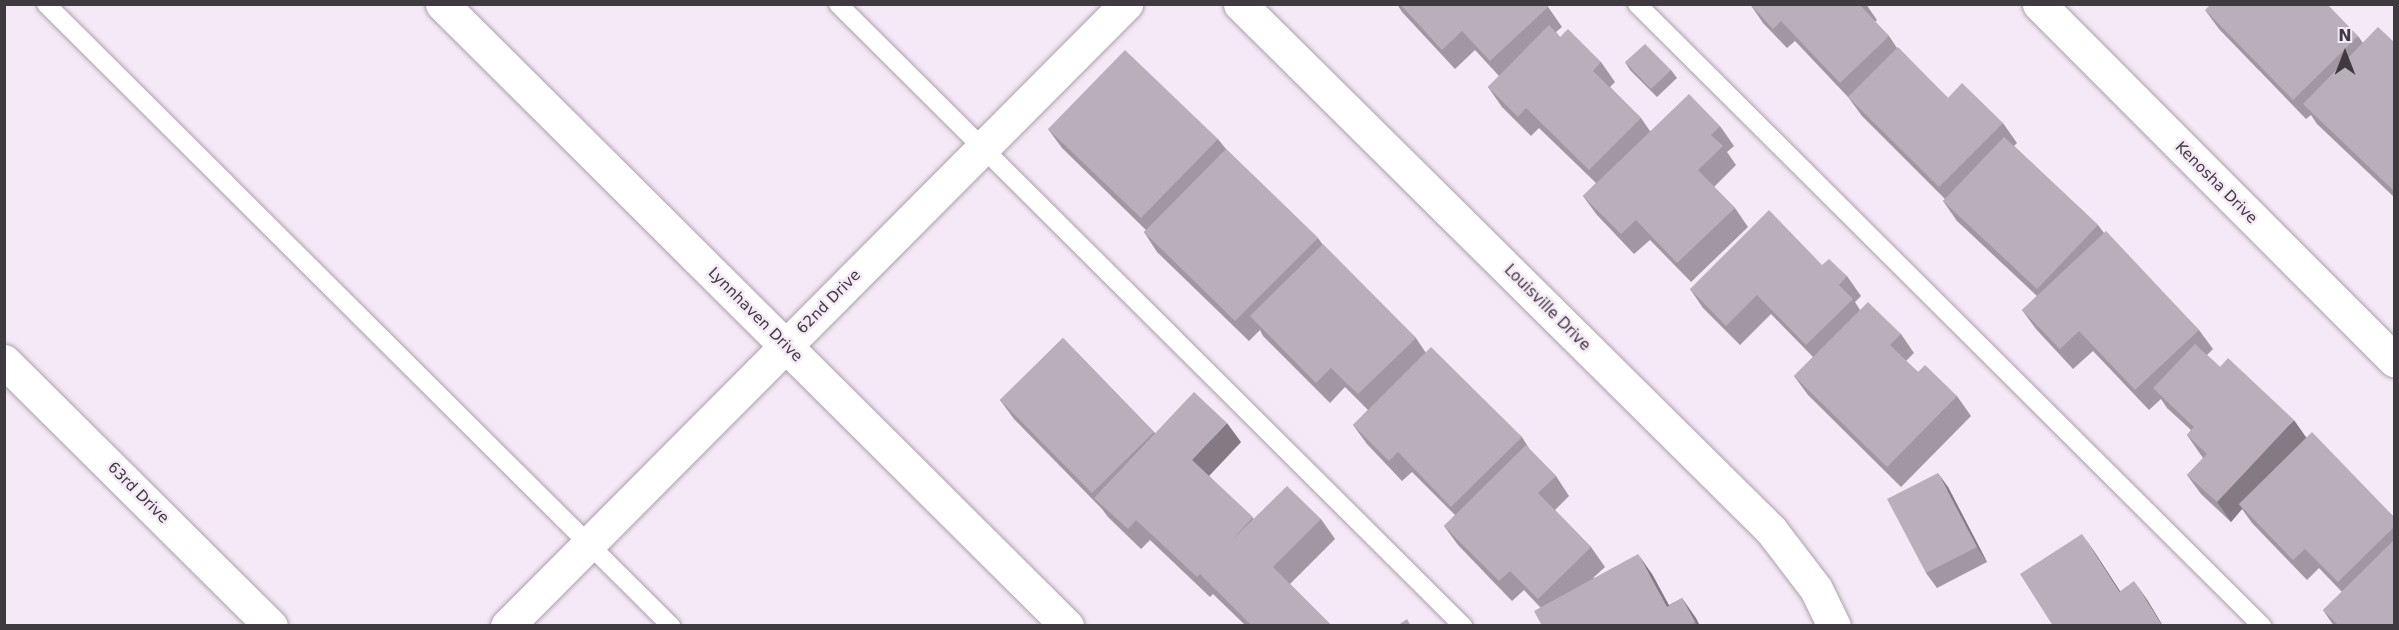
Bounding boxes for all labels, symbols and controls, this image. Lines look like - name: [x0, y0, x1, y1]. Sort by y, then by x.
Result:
- north arrow: [2315, 24, 2375, 84]
- text: N: [2338, 26, 2352, 45]
- street label: Kenosha Drive: [2171, 138, 2261, 228]
- street label: Louisville Drive: [1500, 261, 1594, 355]
- street label: Lynnhaven Drive: [704, 264, 806, 366]
- street label: 62nd Drive: [793, 266, 865, 338]
- street label: 63rd Drive: [104, 459, 172, 527]

